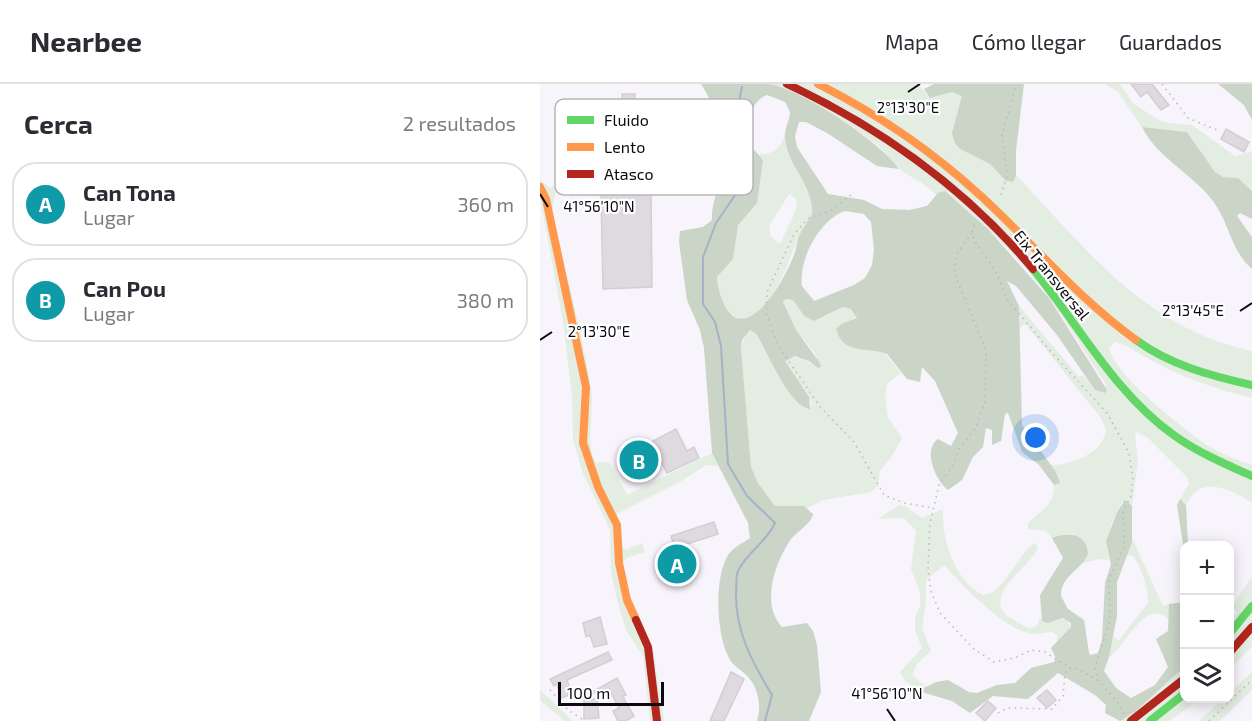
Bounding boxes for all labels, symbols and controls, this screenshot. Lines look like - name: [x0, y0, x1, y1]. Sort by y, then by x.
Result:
- text: Nearbee: [30, 24, 142, 58]
- text: Mapa: [885, 29, 939, 54]
- text: Cómo llegar: [972, 29, 1086, 54]
- text: Guardados: [1119, 29, 1222, 54]
- text: 2°13'30"E: [877, 98, 939, 116]
- legend: [555, 99, 753, 195]
- text: Cerca: [24, 108, 93, 139]
- text: Fluido: [604, 110, 649, 129]
- text: 2 resultados: [403, 111, 516, 135]
- text: Lento: [604, 137, 645, 156]
- text: Atasco: [604, 164, 654, 183]
- text: Can Tona: [83, 179, 176, 205]
- text: A: [39, 192, 52, 216]
- text: 360 m: [457, 192, 514, 216]
- text: 41°56'10"N: [563, 197, 635, 215]
- text: Lugar: [83, 205, 135, 229]
- street label: Eix Transversal: [1010, 226, 1095, 324]
- text: Can Pou: [83, 275, 166, 301]
- text: B: [39, 288, 52, 312]
- text: 380 m: [457, 288, 514, 312]
- text: Lugar: [83, 301, 135, 325]
- text: 2°13'45"E: [1162, 301, 1224, 319]
- text: 2°13'30"E: [568, 322, 630, 340]
- your location: [1021, 423, 1050, 452]
- pin: B: [620, 438, 658, 482]
- map controls: [1180, 541, 1234, 703]
- button: +: [1180, 541, 1234, 595]
- pin: A: [658, 542, 696, 586]
- button: −: [1180, 595, 1234, 649]
- button: layers: [1180, 649, 1234, 703]
- scale bar: [558, 679, 664, 706]
- text: 100 m: [567, 683, 610, 702]
- text: 41°56'10"N: [851, 684, 923, 702]

